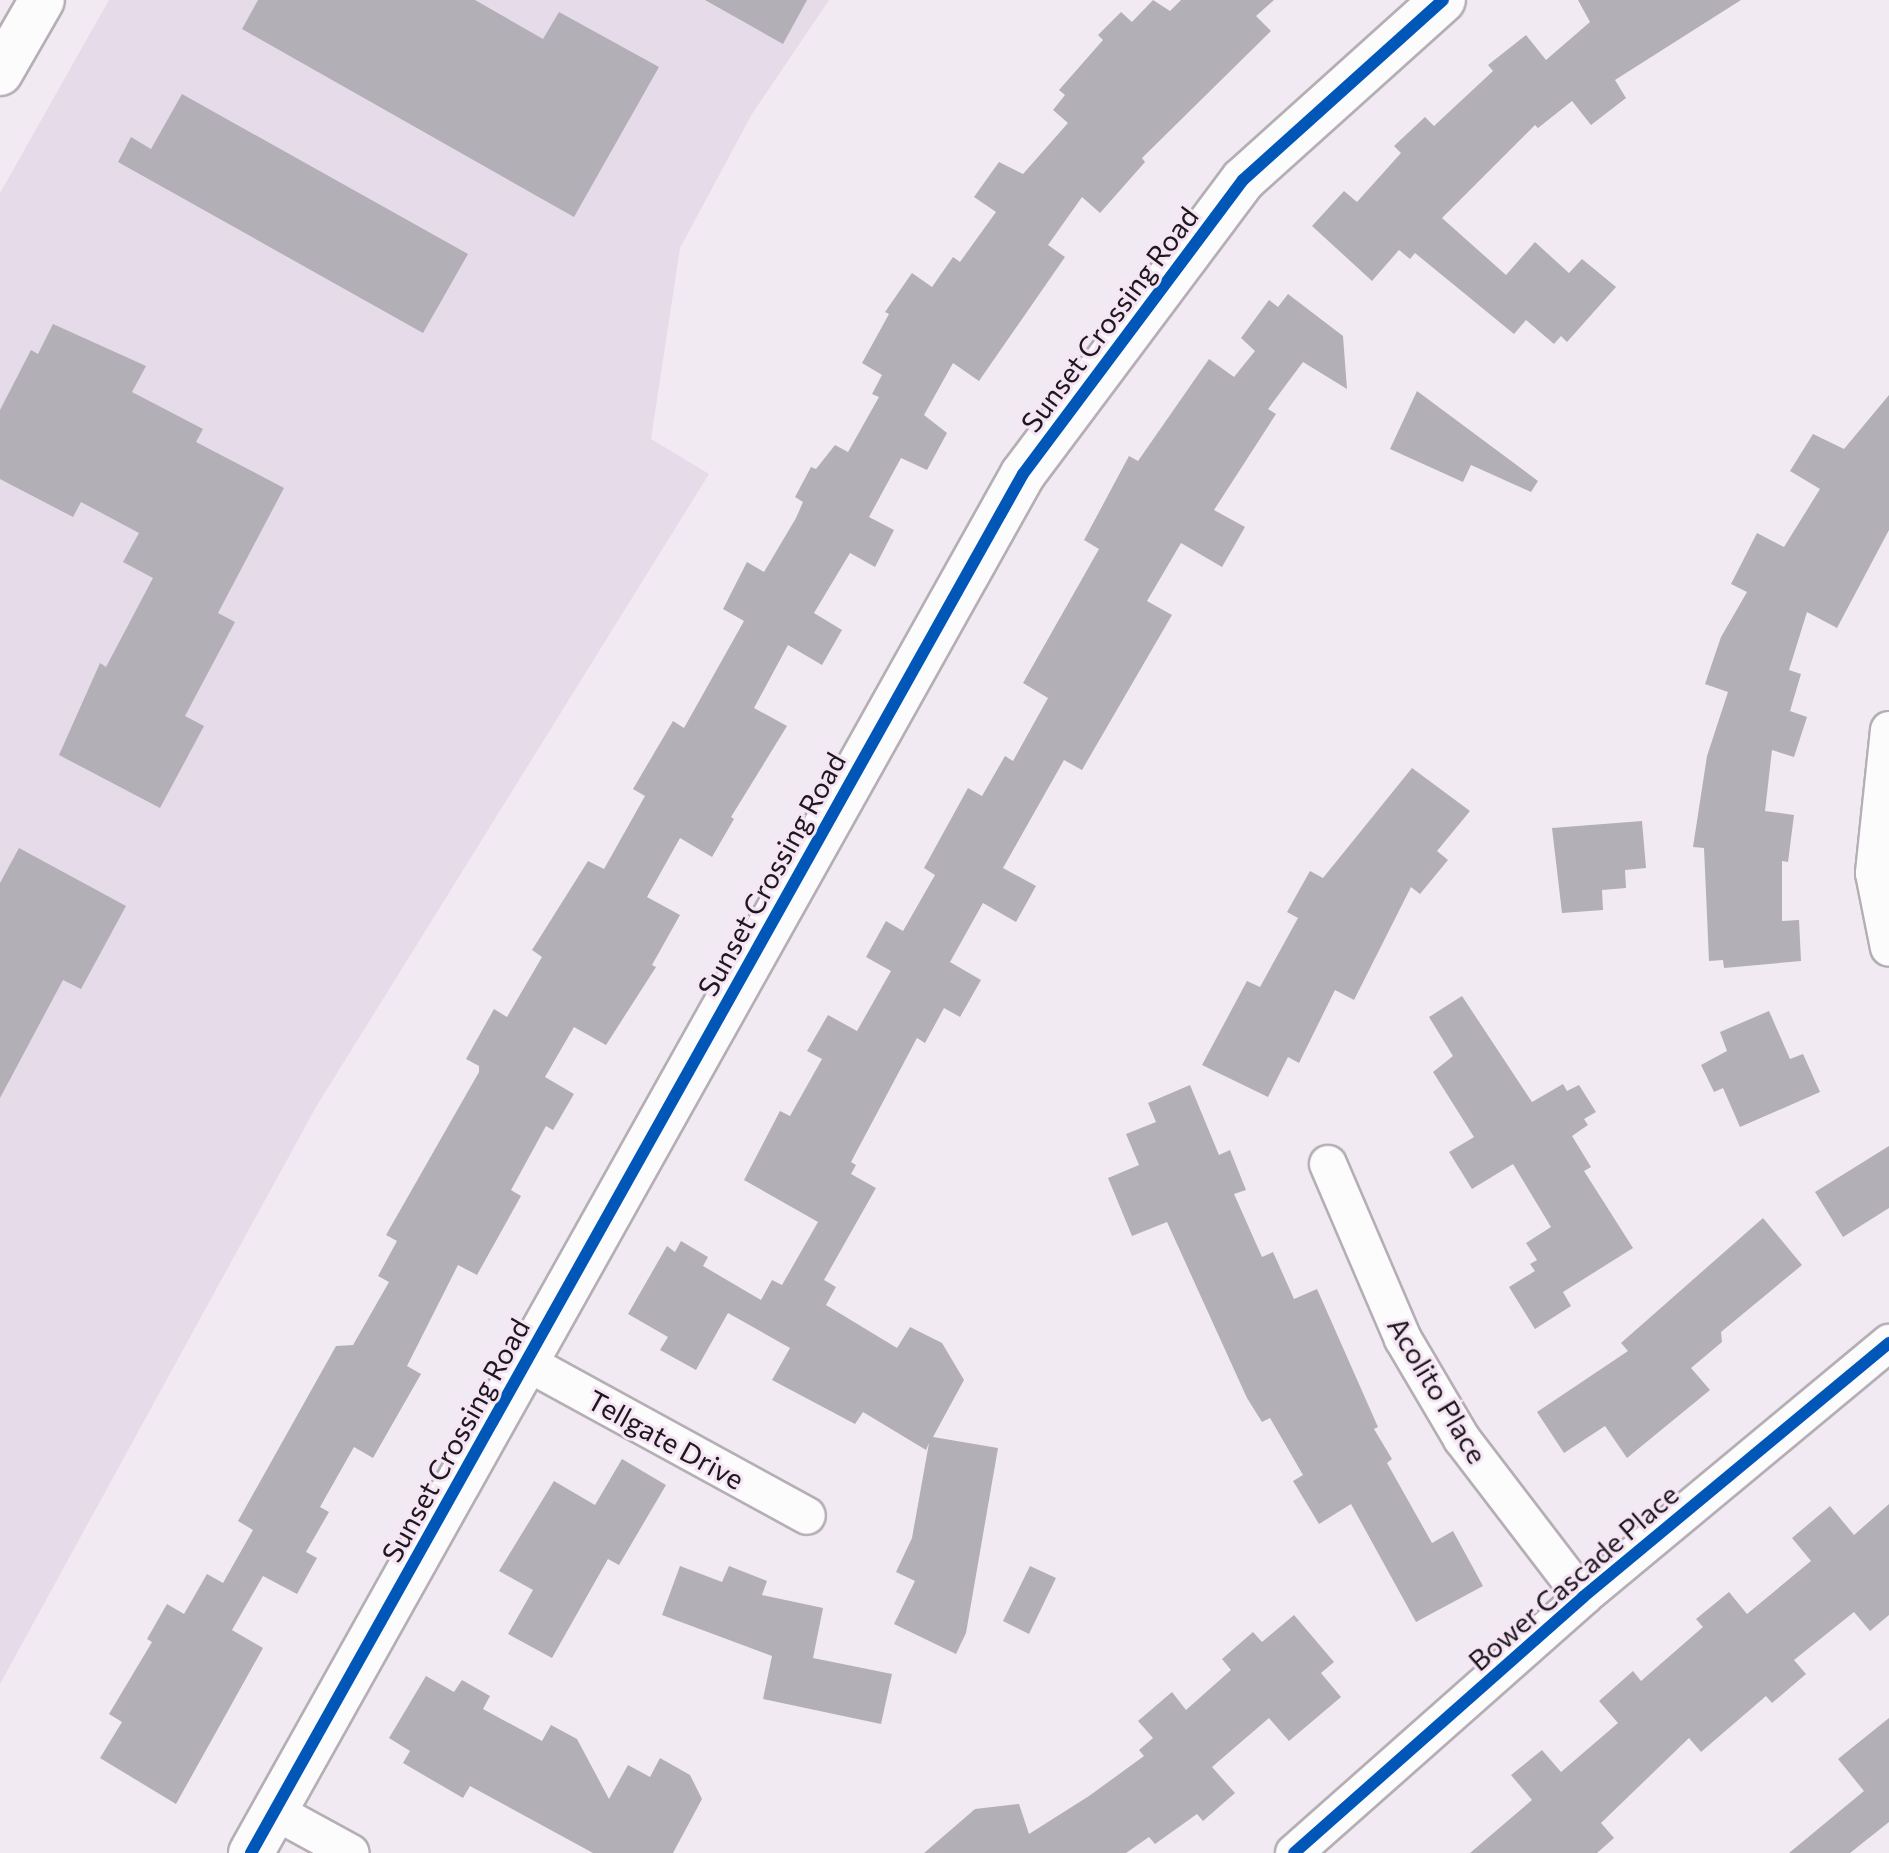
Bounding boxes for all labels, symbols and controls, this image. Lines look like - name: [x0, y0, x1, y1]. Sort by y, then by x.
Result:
- street label: Sunset Crossing Road: [1013, 200, 1205, 438]
- street label: Sunset Crossing Road: [690, 746, 852, 1002]
- street label: Acolito Place: [1381, 1311, 1495, 1469]
- street label: Sunset Crossing Road: [374, 1312, 536, 1568]
- street label: Tellgate Drive: [582, 1382, 750, 1496]
- street label: Bower Cascade Place: [1461, 1477, 1685, 1677]

